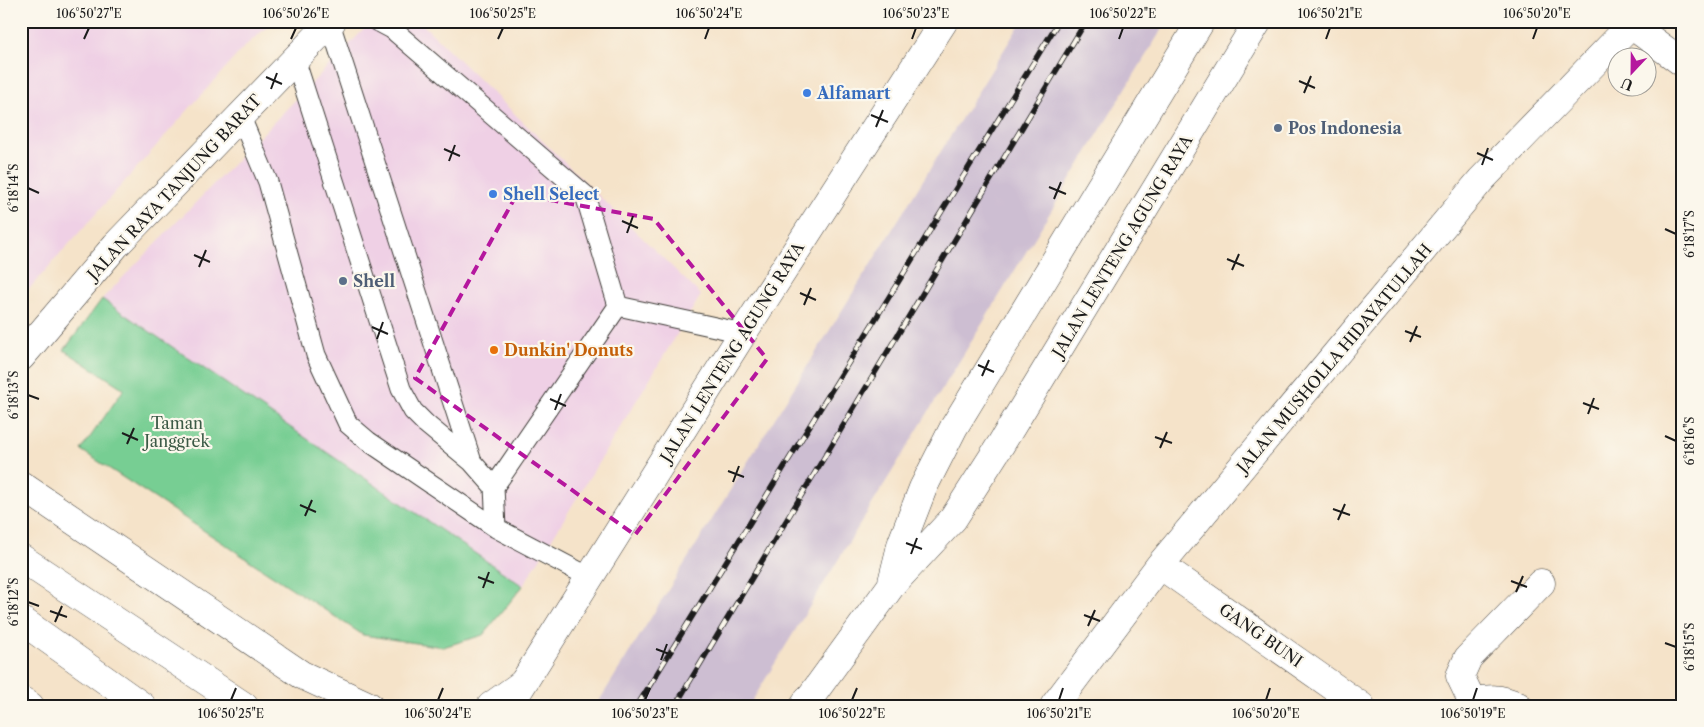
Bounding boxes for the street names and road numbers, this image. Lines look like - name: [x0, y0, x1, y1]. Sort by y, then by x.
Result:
- street label: JALAN RAYA TANJUNG BARAT: [81, 90, 265, 286]
- street label: JALAN LENTENG AGUNG RAYA: [1046, 130, 1197, 363]
- street label: JALAN LENTENG AGUNG RAYA: [654, 237, 809, 468]
- street label: JALAN MUSHOLLA HIDAYATULLAH: [1230, 239, 1436, 479]
- street label: GANG BUNI: [1215, 599, 1307, 671]

